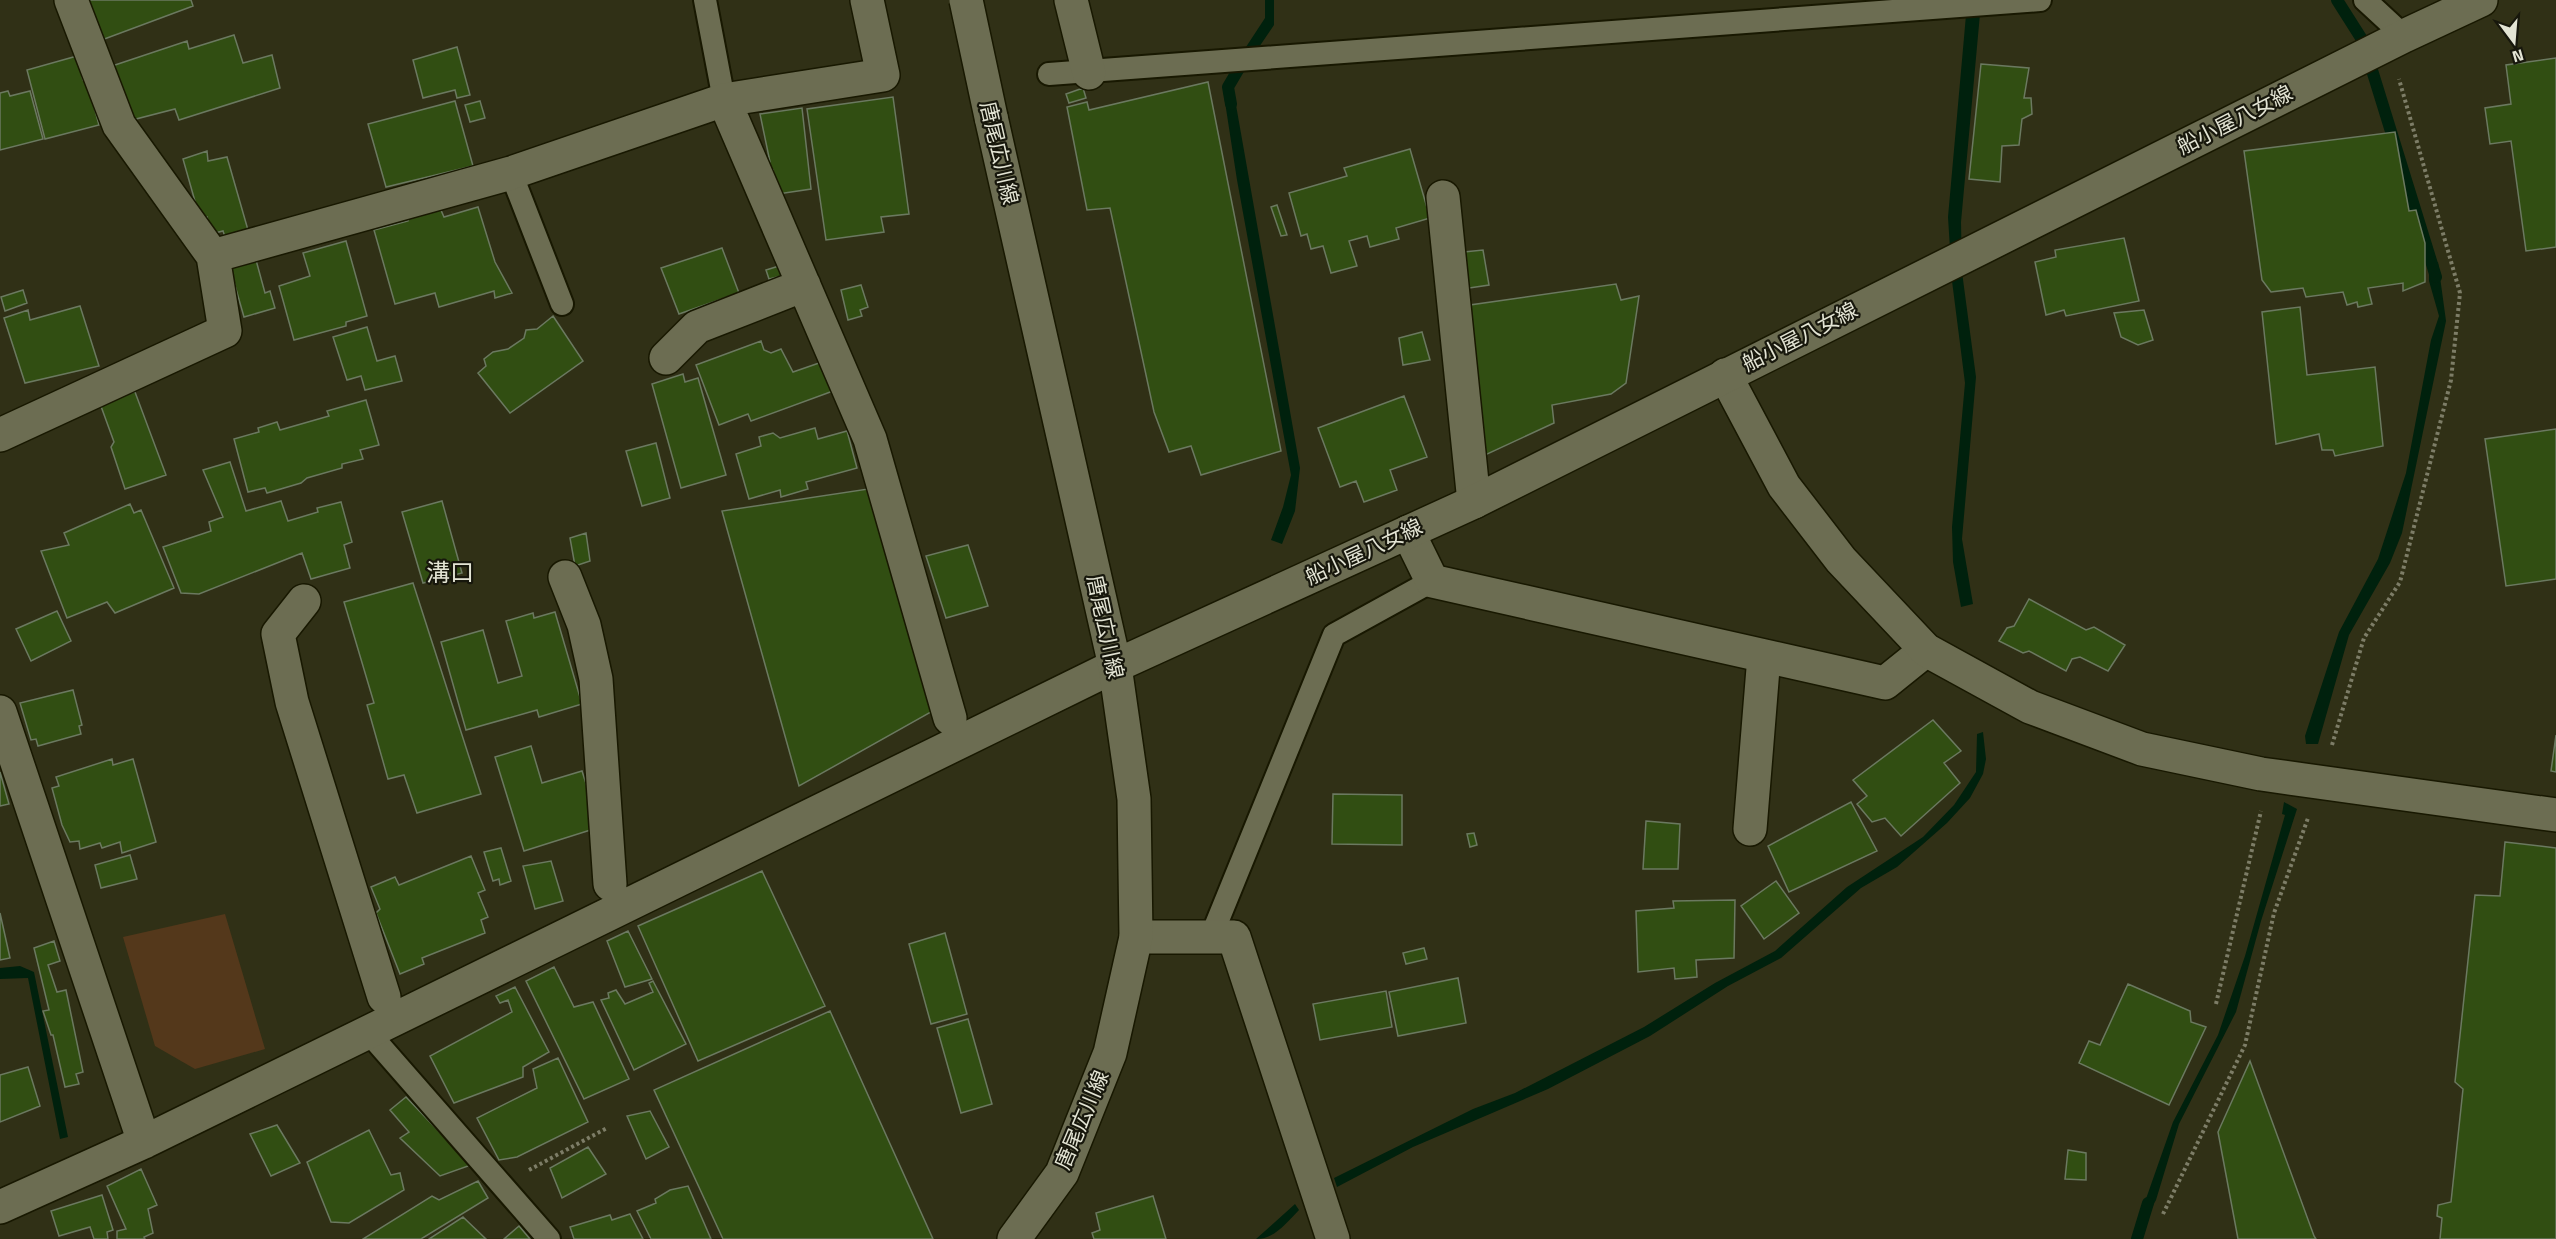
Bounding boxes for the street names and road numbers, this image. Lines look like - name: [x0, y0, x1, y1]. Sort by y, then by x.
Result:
- street label: 船小屋八女線: [2171, 76, 2298, 162]
- street label: 唐尾広川線: [973, 98, 1027, 208]
- street label: 船小屋八女線: [1736, 293, 1863, 379]
- street label: 船小屋八女線: [1300, 510, 1427, 592]
- street label: 唐尾広川線: [1079, 572, 1133, 681]
- street label: 唐尾広川線: [1046, 1065, 1116, 1174]

